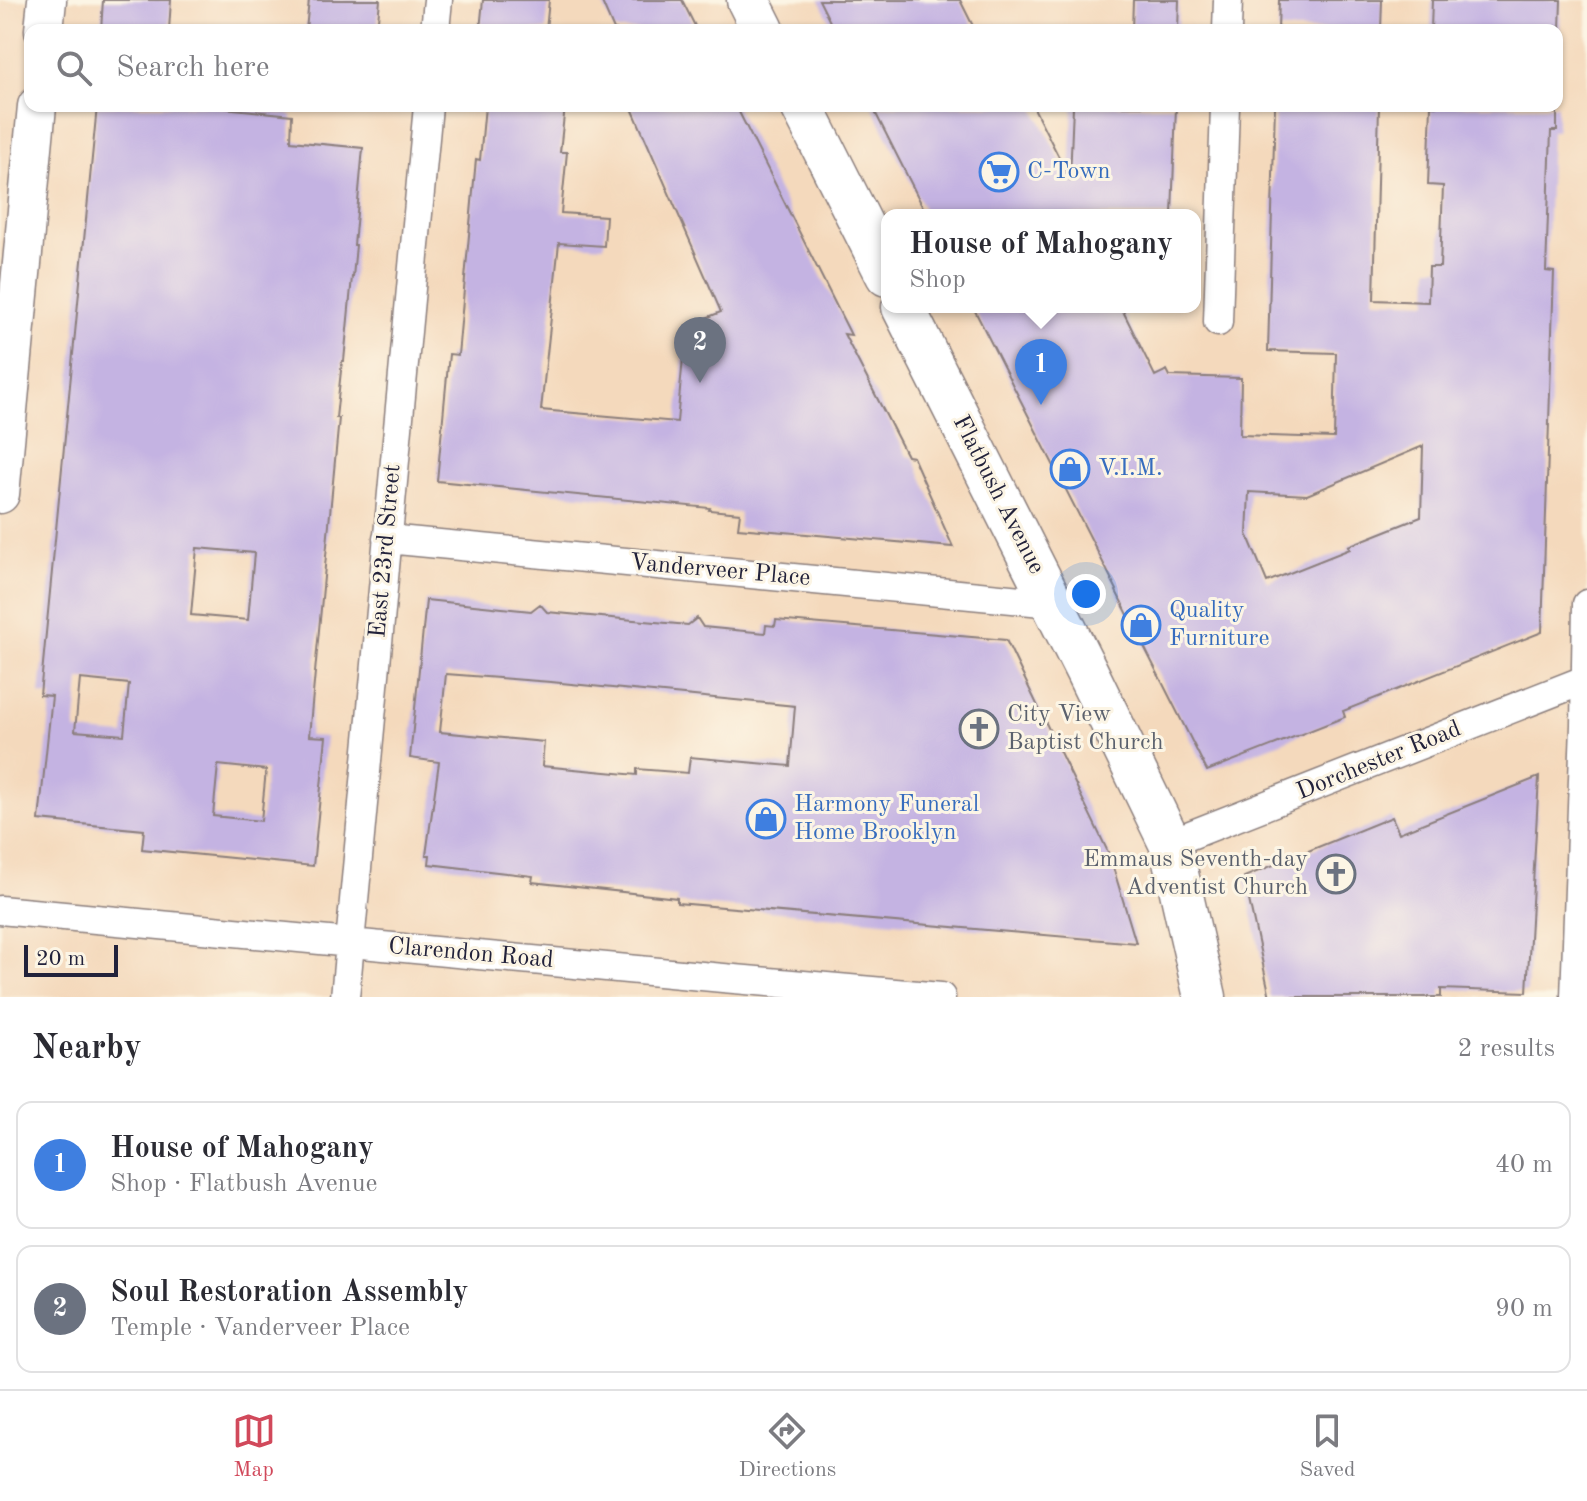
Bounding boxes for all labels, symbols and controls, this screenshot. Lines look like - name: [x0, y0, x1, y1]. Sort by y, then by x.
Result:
- search box: [24, 24, 1563, 112]
- icon: search: [52, 46, 96, 90]
- text: Search here: [116, 53, 270, 83]
- supermarket icon: C-Town: [978, 151, 1020, 193]
- place label: C-Town: [1027, 160, 1111, 184]
- popup: [881, 209, 1201, 313]
- text: House of Mahogany: [909, 230, 1173, 260]
- text: Shop: [909, 267, 966, 293]
- pin: 2: [674, 317, 726, 383]
- pin: 1: [1015, 339, 1067, 405]
- street label: Flatbush Avenue: [948, 412, 1048, 578]
- shop icon: V.I.M.: [1049, 448, 1091, 490]
- place label: V.I.M.: [1098, 457, 1163, 481]
- street label: East 23rd Street: [366, 463, 406, 639]
- street label: Vanderveer Place: [629, 551, 811, 591]
- your location: [1066, 574, 1106, 614]
- place label: Quality Furniture: [1169, 599, 1269, 651]
- shop icon: Quality Furniture: [1120, 604, 1162, 646]
- place label: City View Baptist Church: [1007, 703, 1164, 755]
- church icon: City View Baptist Church: [958, 708, 1000, 750]
- street label: Dorchester Road: [1293, 717, 1465, 805]
- place label: Harmony Funeral Home Brooklyn: [794, 793, 979, 845]
- shop icon: Harmony Funeral Home Brooklyn: [745, 798, 787, 840]
- place label: Emmaus Seventh-day Adventist Church: [1083, 848, 1308, 900]
- church icon: Emmaus Seventh-day Adventist Church: [1315, 853, 1357, 895]
- street label: Clarendon Road: [387, 935, 555, 973]
- scale bar: [24, 941, 118, 977]
- text: 20 m: [36, 948, 85, 970]
- text: Nearby: [32, 1032, 142, 1066]
- text: 2 results: [1457, 1036, 1555, 1062]
- text: House of Mahogany: [110, 1134, 374, 1164]
- text: 1: [52, 1152, 68, 1178]
- text: 40 m: [1495, 1152, 1553, 1178]
- text: Shop · Flatbush Avenue: [110, 1171, 378, 1197]
- text: Soul Restoration Assembly: [110, 1278, 469, 1308]
- text: 2: [52, 1296, 68, 1322]
- text: 90 m: [1495, 1296, 1553, 1322]
- text: Temple · Vanderveer Place: [110, 1315, 410, 1341]
- tab: Map: [232, 1409, 276, 1484]
- tab: Directions: [739, 1409, 836, 1484]
- tab: Saved: [1299, 1409, 1355, 1484]

